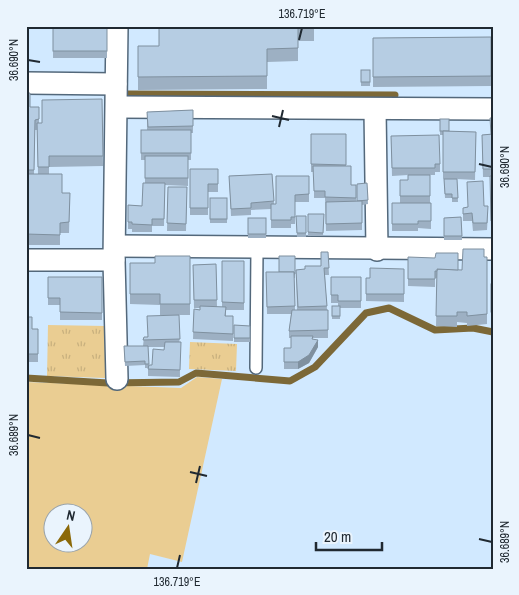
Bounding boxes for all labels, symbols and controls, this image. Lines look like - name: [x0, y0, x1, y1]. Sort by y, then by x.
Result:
- text: 136.719°E: [279, 6, 325, 22]
- text: 36.690°N: [6, 39, 22, 81]
- text: 36.690°N: [497, 146, 513, 188]
- text: 36.689°N: [6, 414, 22, 456]
- north arrow: [42, 502, 92, 552]
- text: N: [65, 506, 77, 525]
- scale bar: [316, 520, 383, 552]
- text: 36.689°N: [497, 521, 513, 563]
- text: 20 m: [324, 526, 351, 547]
- text: 136.719°E: [154, 574, 200, 590]

